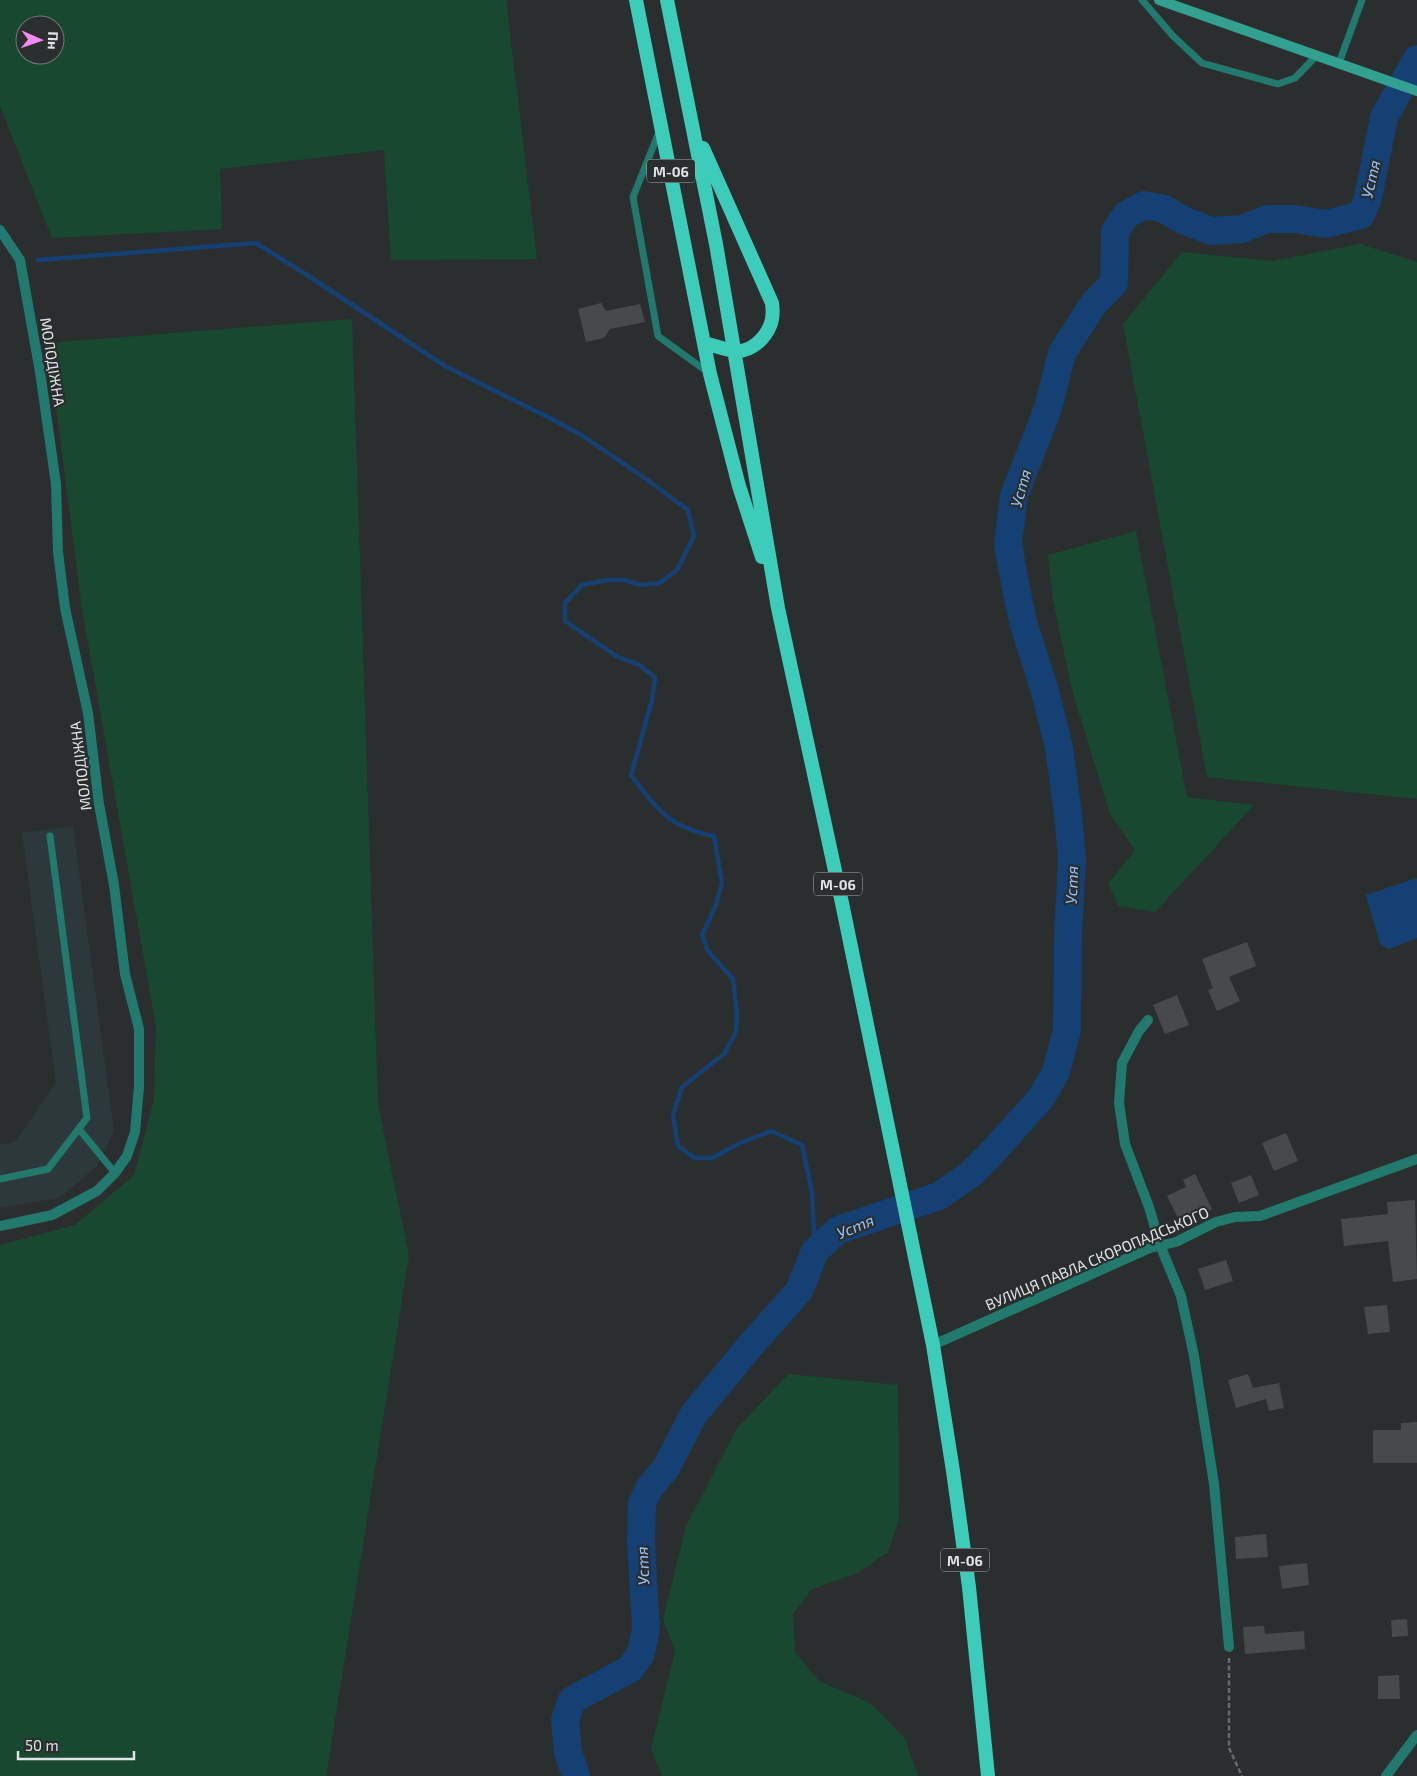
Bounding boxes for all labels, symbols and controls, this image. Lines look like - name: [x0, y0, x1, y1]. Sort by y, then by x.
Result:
- north arrow: [15, 15, 65, 65]
- text: Пн: [45, 31, 62, 50]
- water label: Устя: [1356, 158, 1384, 200]
- road number: М-06: [647, 160, 695, 182]
- street label: МОЛОДІЖНА: [37, 316, 69, 408]
- water label: Устя: [1006, 467, 1034, 509]
- street label: МОЛОДІЖНА: [66, 720, 94, 812]
- water label: Устя: [1061, 865, 1081, 905]
- road number: М-06: [814, 872, 862, 896]
- street label: ВУЛИЦЯ ПАВЛА СКОРОПАДСЬКОГО: [982, 1203, 1212, 1313]
- water label: Устя: [833, 1210, 877, 1242]
- water label: Устя: [631, 1546, 653, 1586]
- road number: М-06: [941, 1548, 989, 1572]
- scale bar: [18, 1728, 134, 1760]
- text: 50 m: [25, 1736, 59, 1754]

